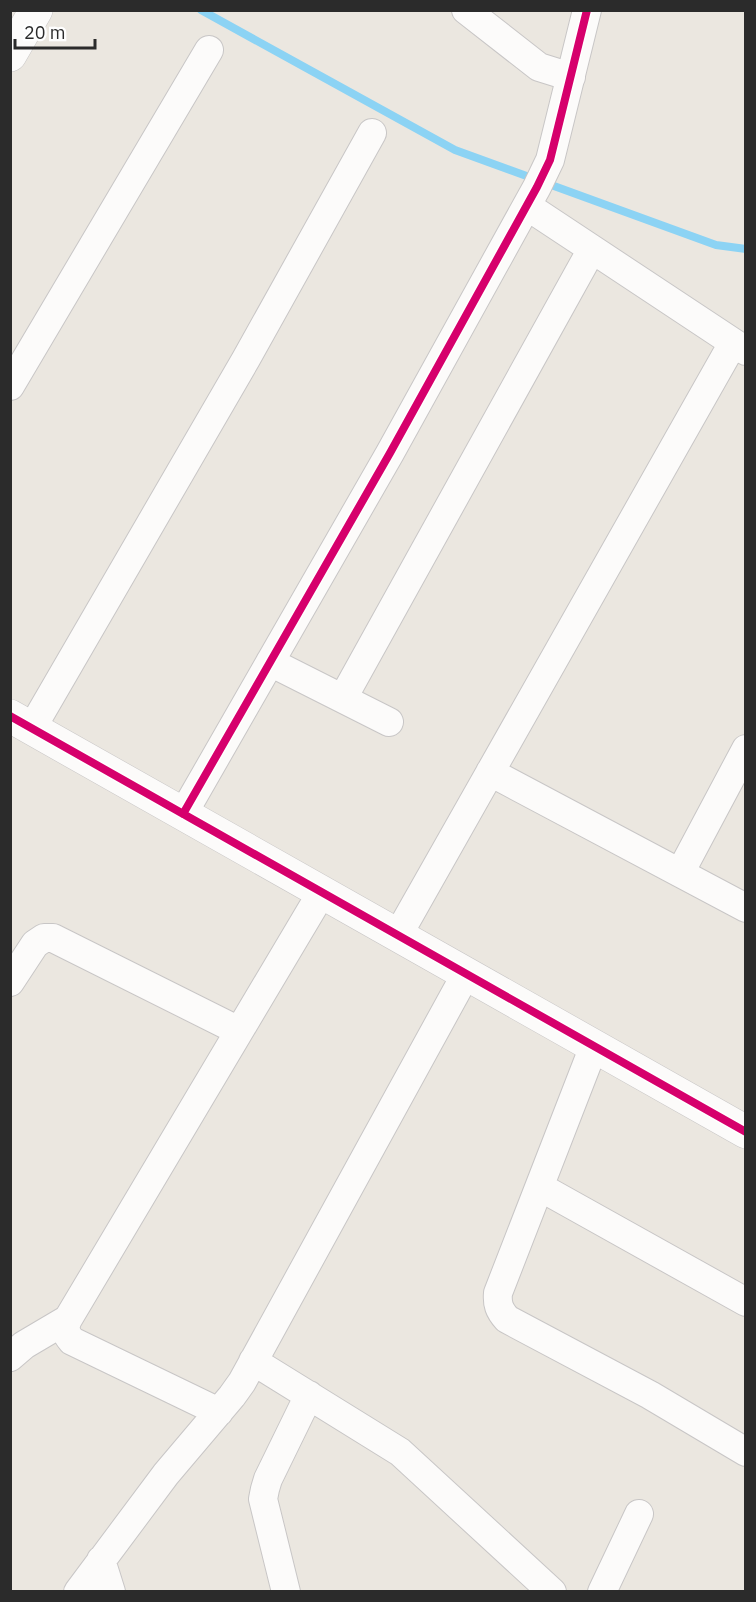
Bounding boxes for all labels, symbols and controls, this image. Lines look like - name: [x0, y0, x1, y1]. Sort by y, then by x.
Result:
- scale bar: [15, 12, 94, 50]
- text: 20 m: [24, 21, 66, 44]

